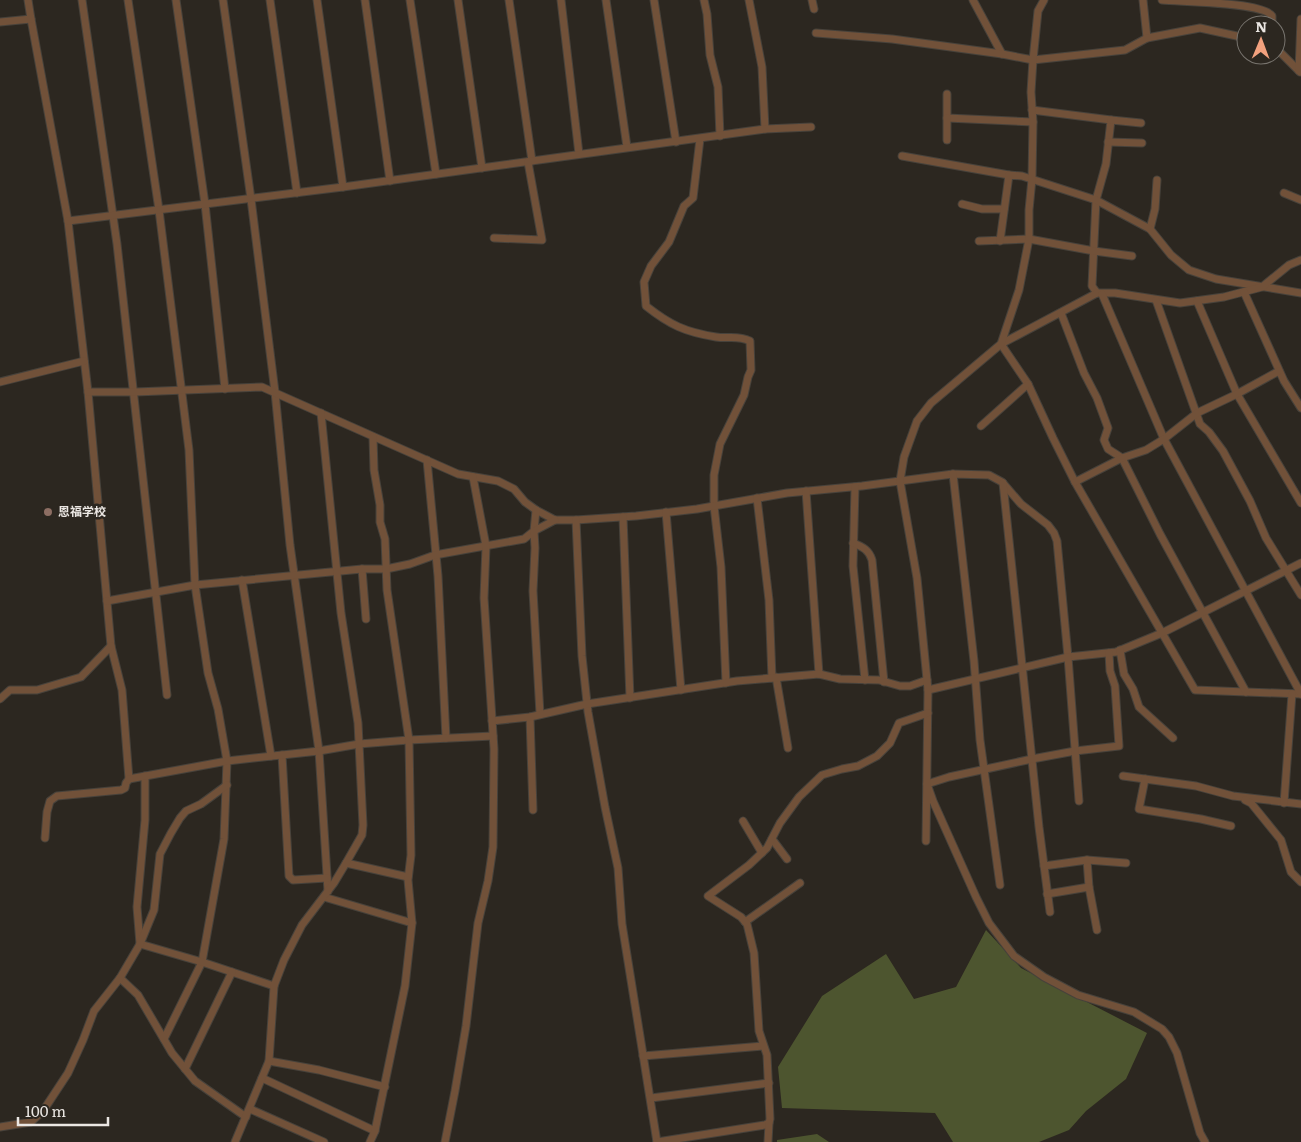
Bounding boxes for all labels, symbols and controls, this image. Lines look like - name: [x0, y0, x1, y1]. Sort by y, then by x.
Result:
- north arrow: [1236, 15, 1286, 65]
- text: N: [1255, 16, 1268, 36]
- place label: 恩福学校: [58, 502, 106, 520]
- marker: 恩福学校: [42, 506, 54, 518]
- scale bar: [18, 1094, 108, 1126]
- text: 100 m: [25, 1099, 66, 1122]

